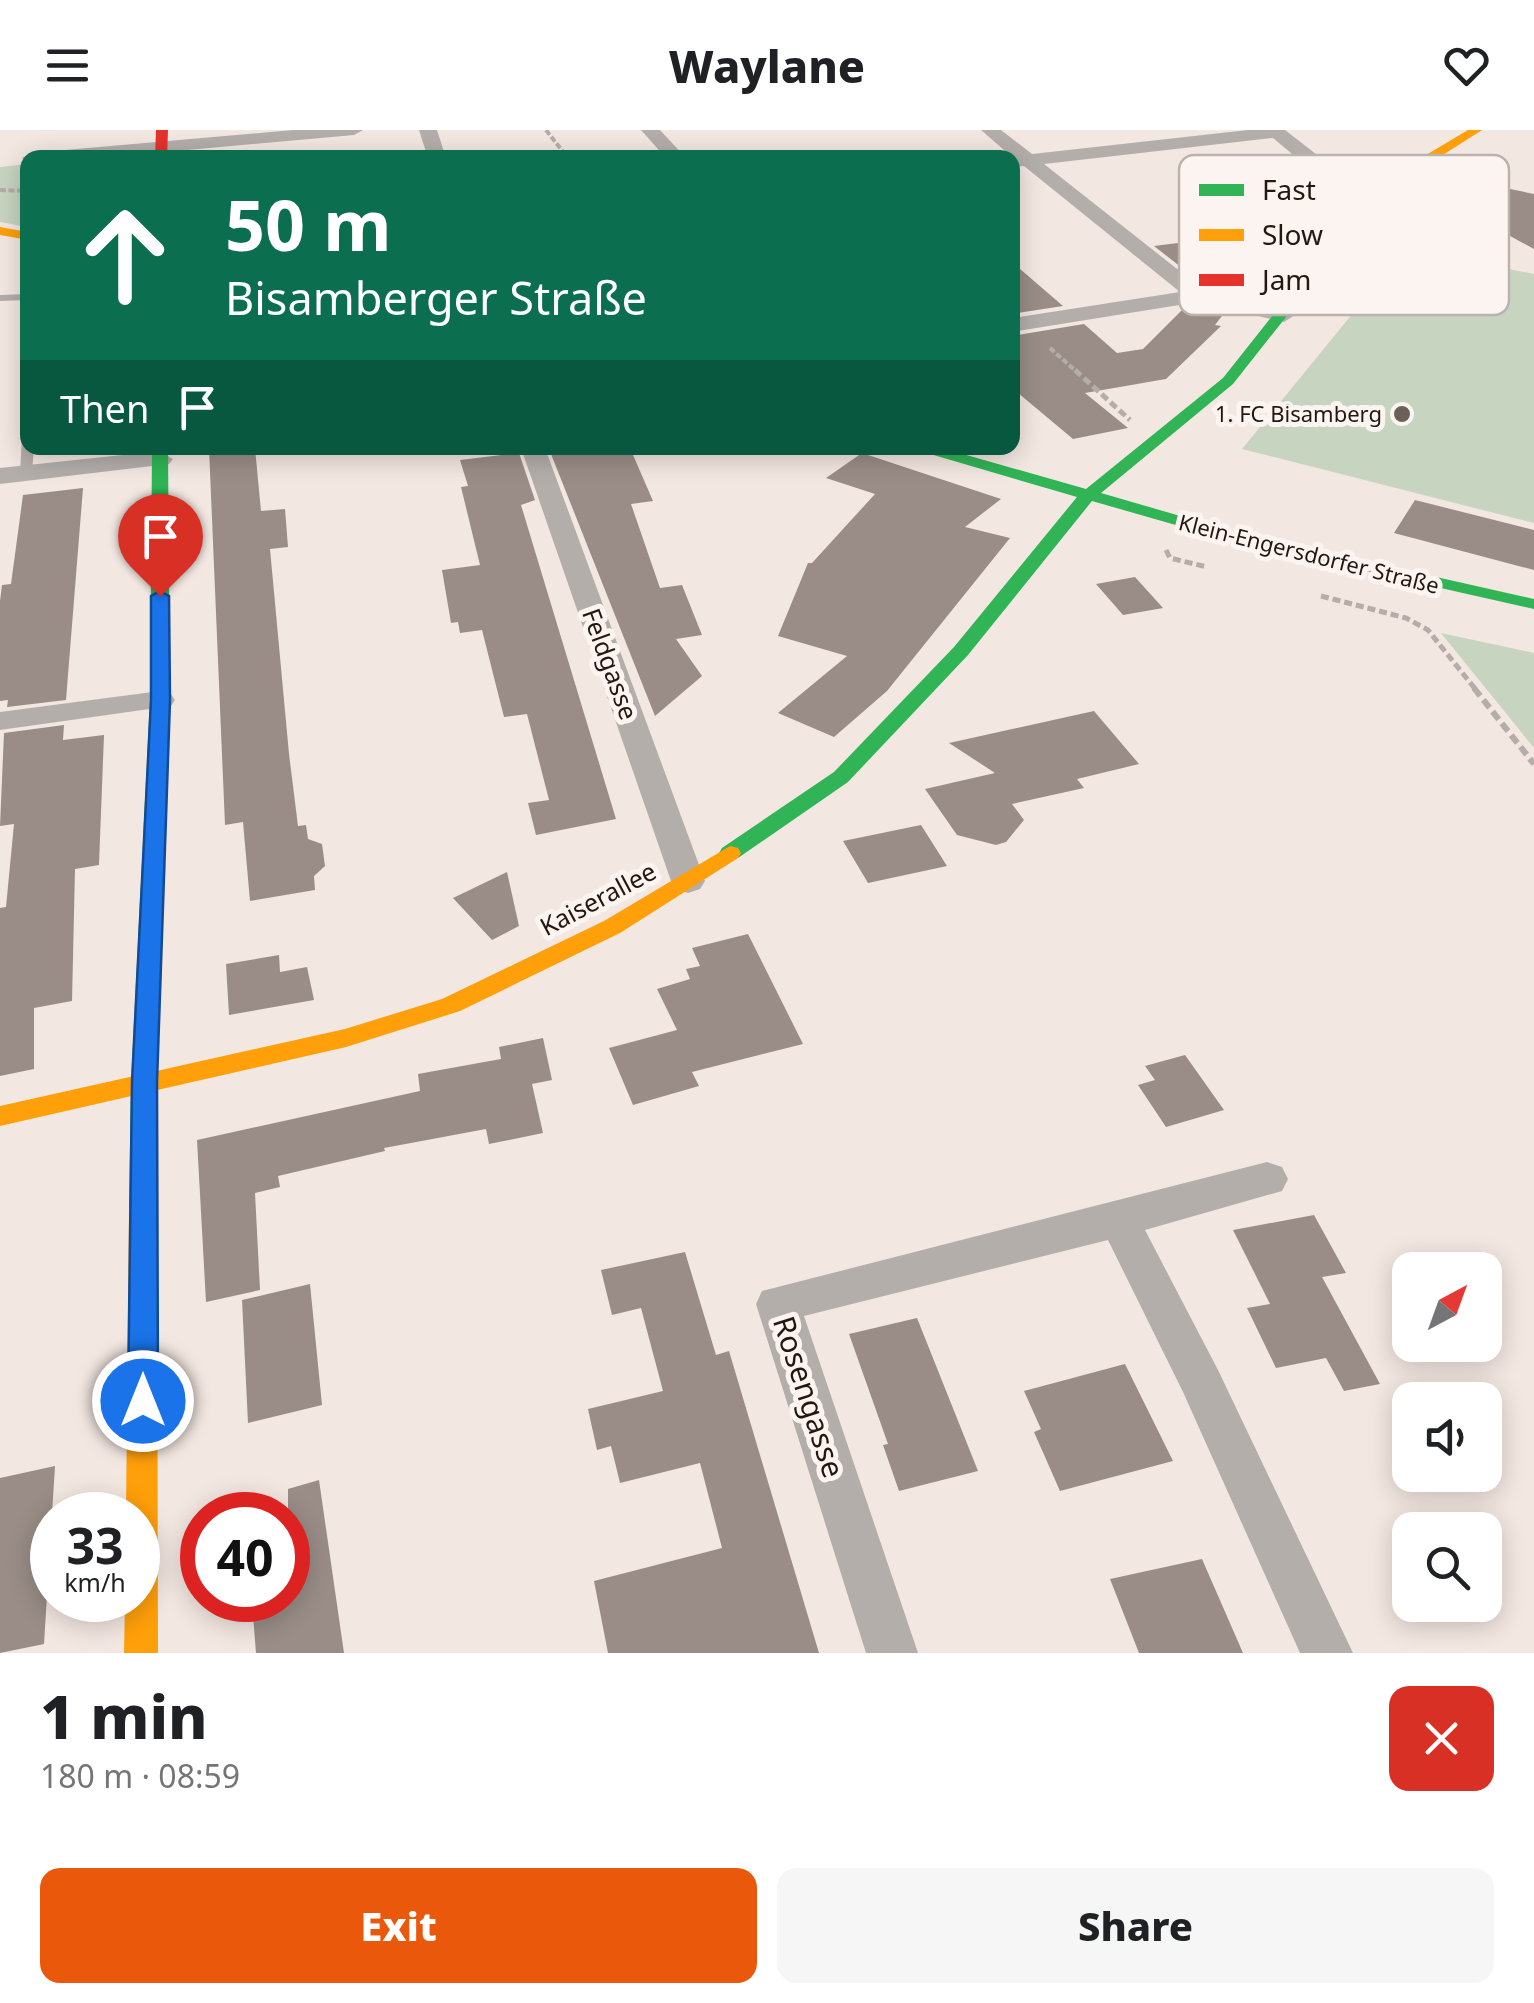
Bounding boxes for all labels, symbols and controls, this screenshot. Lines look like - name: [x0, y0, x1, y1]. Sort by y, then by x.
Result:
- text: Waylane: [669, 35, 865, 96]
- icon: menu: [40, 38, 95, 93]
- icon: heart: [1439, 38, 1494, 93]
- legend: [1179, 155, 1509, 315]
- text: Fast: [1262, 170, 1316, 208]
- text: 50 m: [225, 176, 392, 272]
- icon: ahead: [60, 190, 190, 320]
- text: Slow: [1262, 215, 1323, 253]
- text: Jam: [1259, 260, 1312, 298]
- text: Bisamberger Straße: [225, 267, 647, 328]
- icon: arrive: [170, 380, 225, 435]
- text: Then: [60, 382, 150, 434]
- place label: 1. FC Bisamberg: [1215, 398, 1382, 428]
- marker: 1. FC Bisamberg: [1391, 403, 1413, 425]
- pin: [118, 494, 203, 597]
- street label: Klein-Engersdorfer Straße: [1176, 506, 1443, 600]
- icon: arrive: [133, 509, 188, 564]
- street label: Feldgasse: [575, 603, 647, 724]
- street label: Kaiserallee: [533, 853, 662, 943]
- north arrow: [1392, 1252, 1502, 1362]
- map controls: [1392, 1252, 1502, 1622]
- street label: Rosengasse: [764, 1311, 855, 1483]
- position arrow: [91, 1349, 195, 1453]
- button: sound: [1392, 1382, 1502, 1492]
- speed limit sign: 40: [180, 1492, 310, 1622]
- text: 33: [66, 1511, 124, 1579]
- button: search: [1392, 1512, 1502, 1622]
- text: km/h: [64, 1565, 126, 1599]
- text: 1 min: [40, 1675, 208, 1757]
- button: close: [1389, 1686, 1494, 1791]
- text: 180 m · 08:59: [40, 1754, 240, 1797]
- button: Exit: [40, 1868, 757, 1983]
- button: Share: [777, 1868, 1494, 1983]

